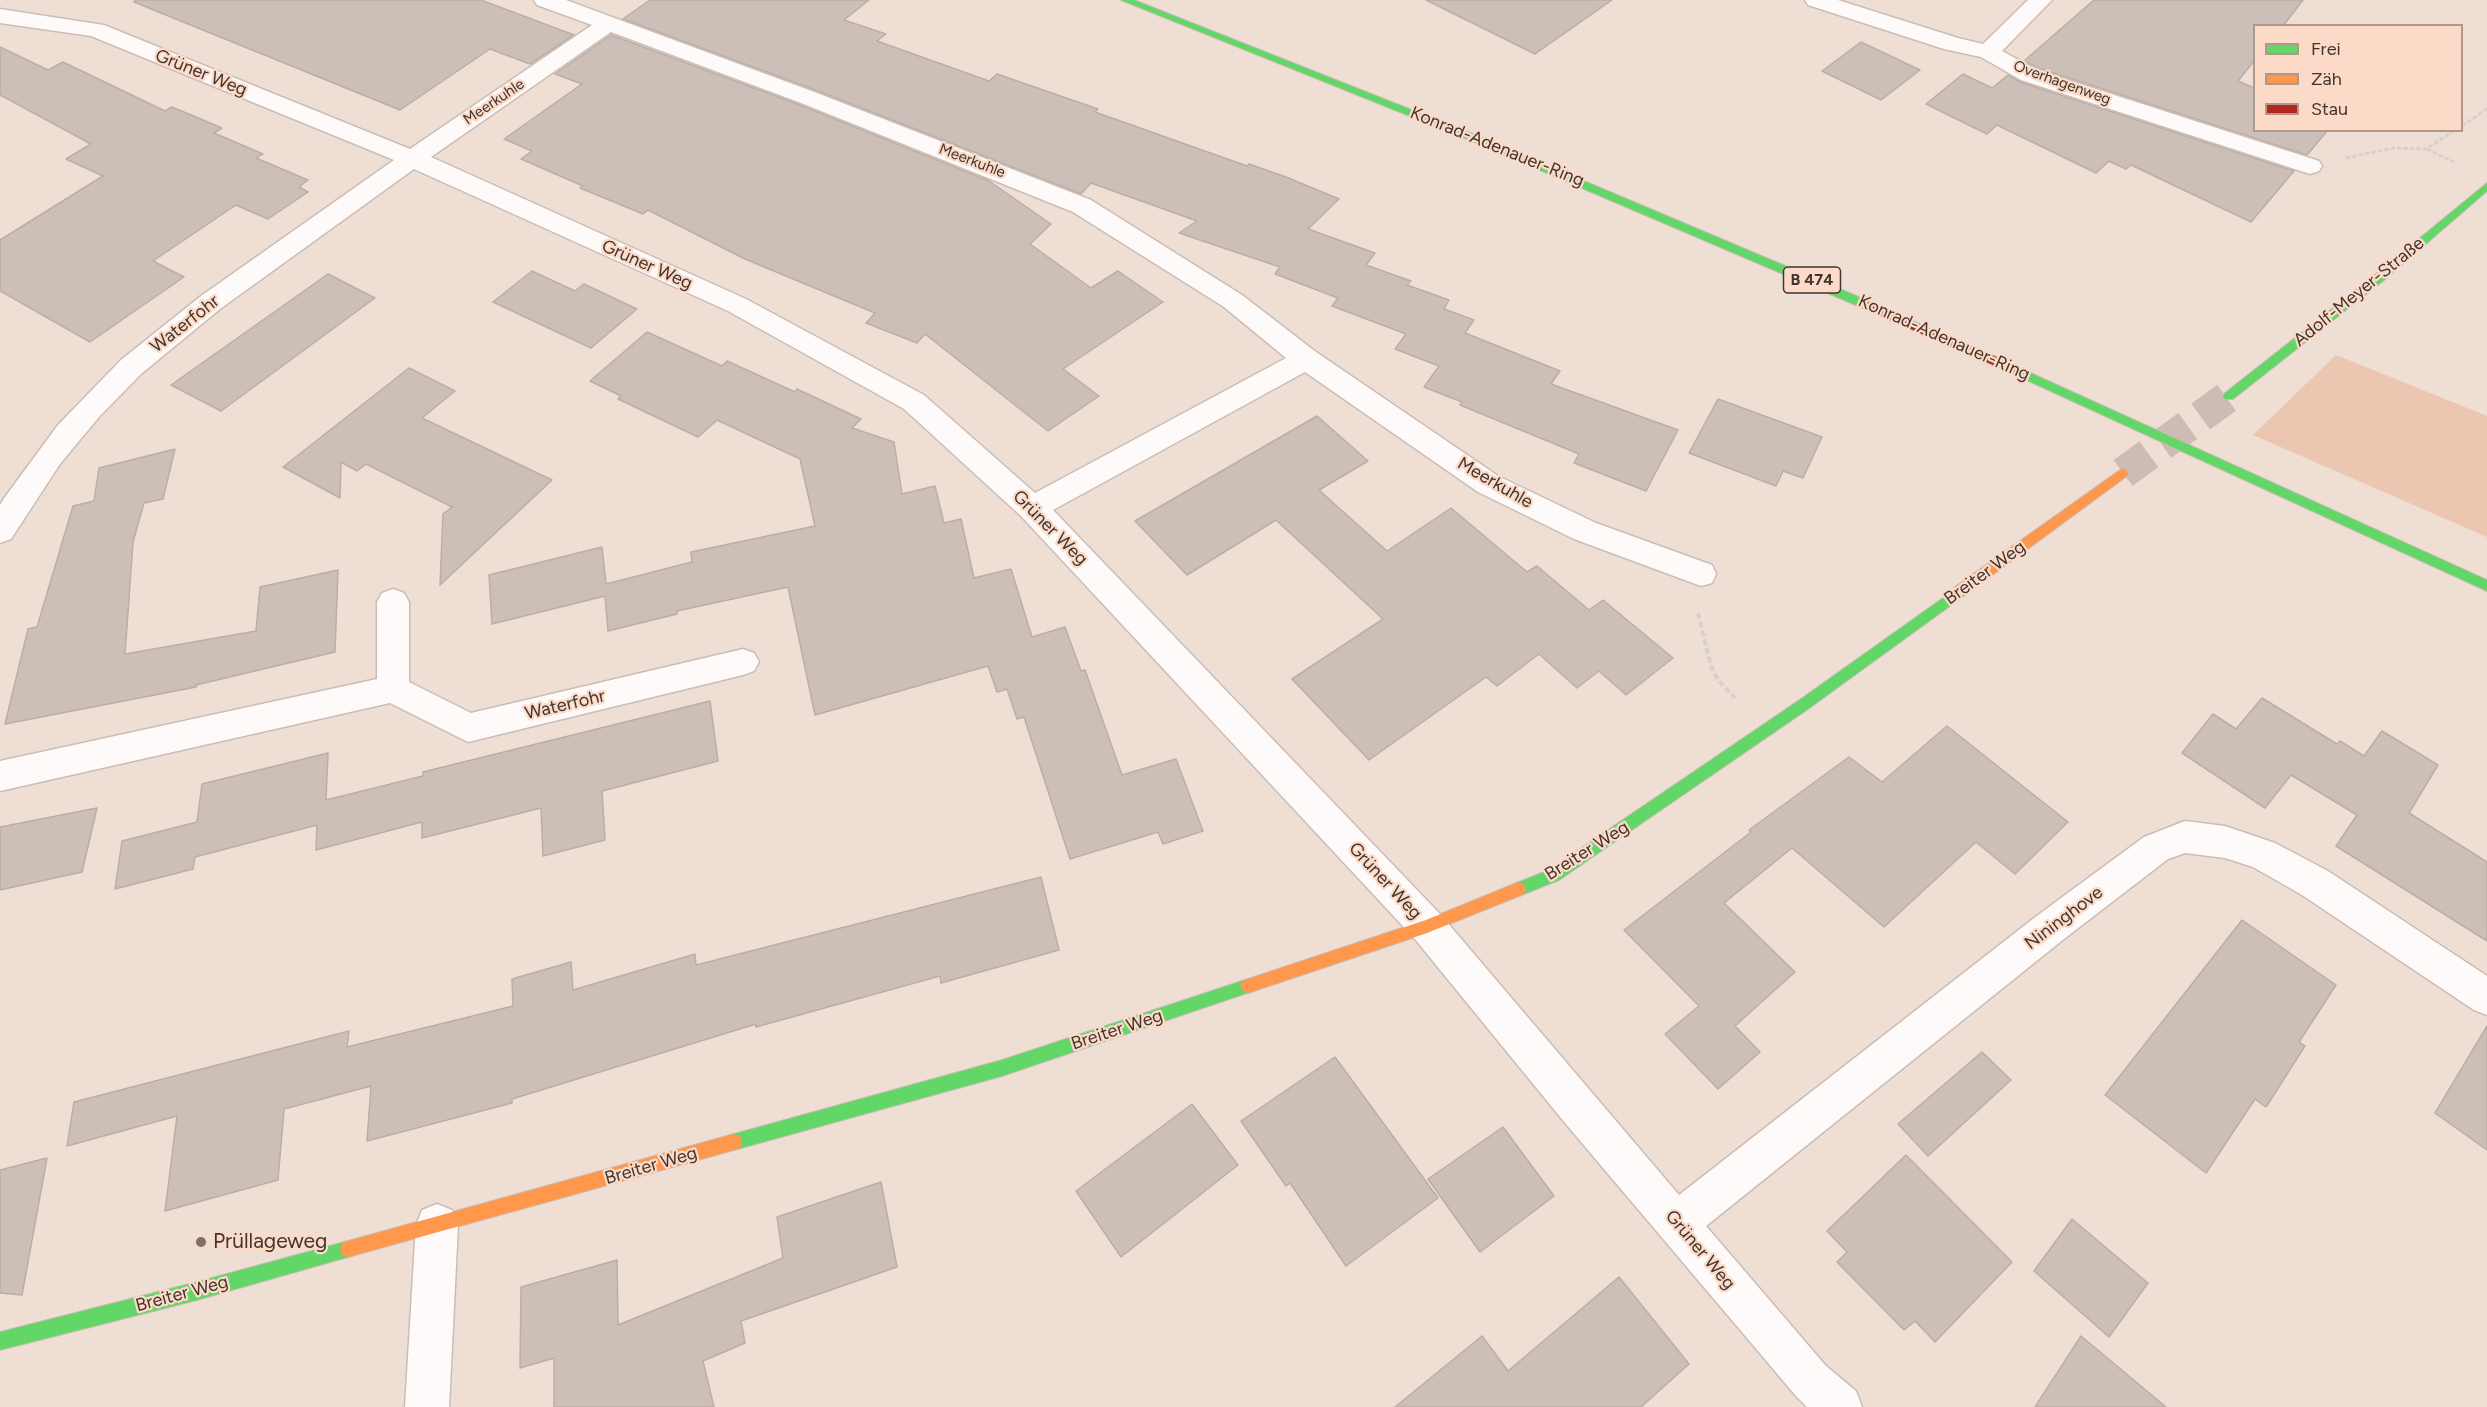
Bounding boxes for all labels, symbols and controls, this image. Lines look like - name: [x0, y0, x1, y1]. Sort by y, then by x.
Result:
- legend: [2253, 24, 2463, 132]
- text: Frei: [2311, 38, 2341, 60]
- street label: Grüner Weg: [152, 45, 250, 101]
- street label: Overhagenweg: [2011, 57, 2113, 109]
- text: Zäh: [2311, 68, 2342, 90]
- street label: Meerkuhle: [460, 75, 528, 129]
- text: Stau: [2311, 98, 2348, 120]
- street label: Konrad-Adenauer-Ring: [1407, 102, 1587, 192]
- street label: Meerkuhle: [936, 140, 1008, 182]
- street label: Adolf-Meyer-Straße: [2289, 233, 2429, 351]
- street label: Grüner Weg: [598, 235, 696, 295]
- road number: B 474: [1784, 267, 1840, 293]
- street label: Waterfohr: [146, 290, 224, 358]
- street label: Konrad-Adenauer-Ring: [1855, 290, 2033, 386]
- street label: Meerkuhle: [1453, 453, 1537, 513]
- street label: Grüner Weg: [1008, 486, 1092, 570]
- street label: Breiter Weg: [1940, 536, 2030, 610]
- street label: Waterfohr: [523, 685, 607, 725]
- street label: Breiter Weg: [1541, 817, 1633, 885]
- street label: Grüner Weg: [1344, 838, 1426, 924]
- street label: Nininghove: [2021, 882, 2107, 954]
- street label: Breiter Weg: [1068, 1005, 1166, 1055]
- street label: Breiter Weg: [602, 1143, 700, 1189]
- street label: Grüner Weg: [1661, 1206, 1739, 1294]
- place label: Prüllageweg: [213, 1229, 327, 1255]
- marker: Prüllageweg: [194, 1235, 208, 1249]
- street label: Breiter Weg: [133, 1271, 231, 1317]

